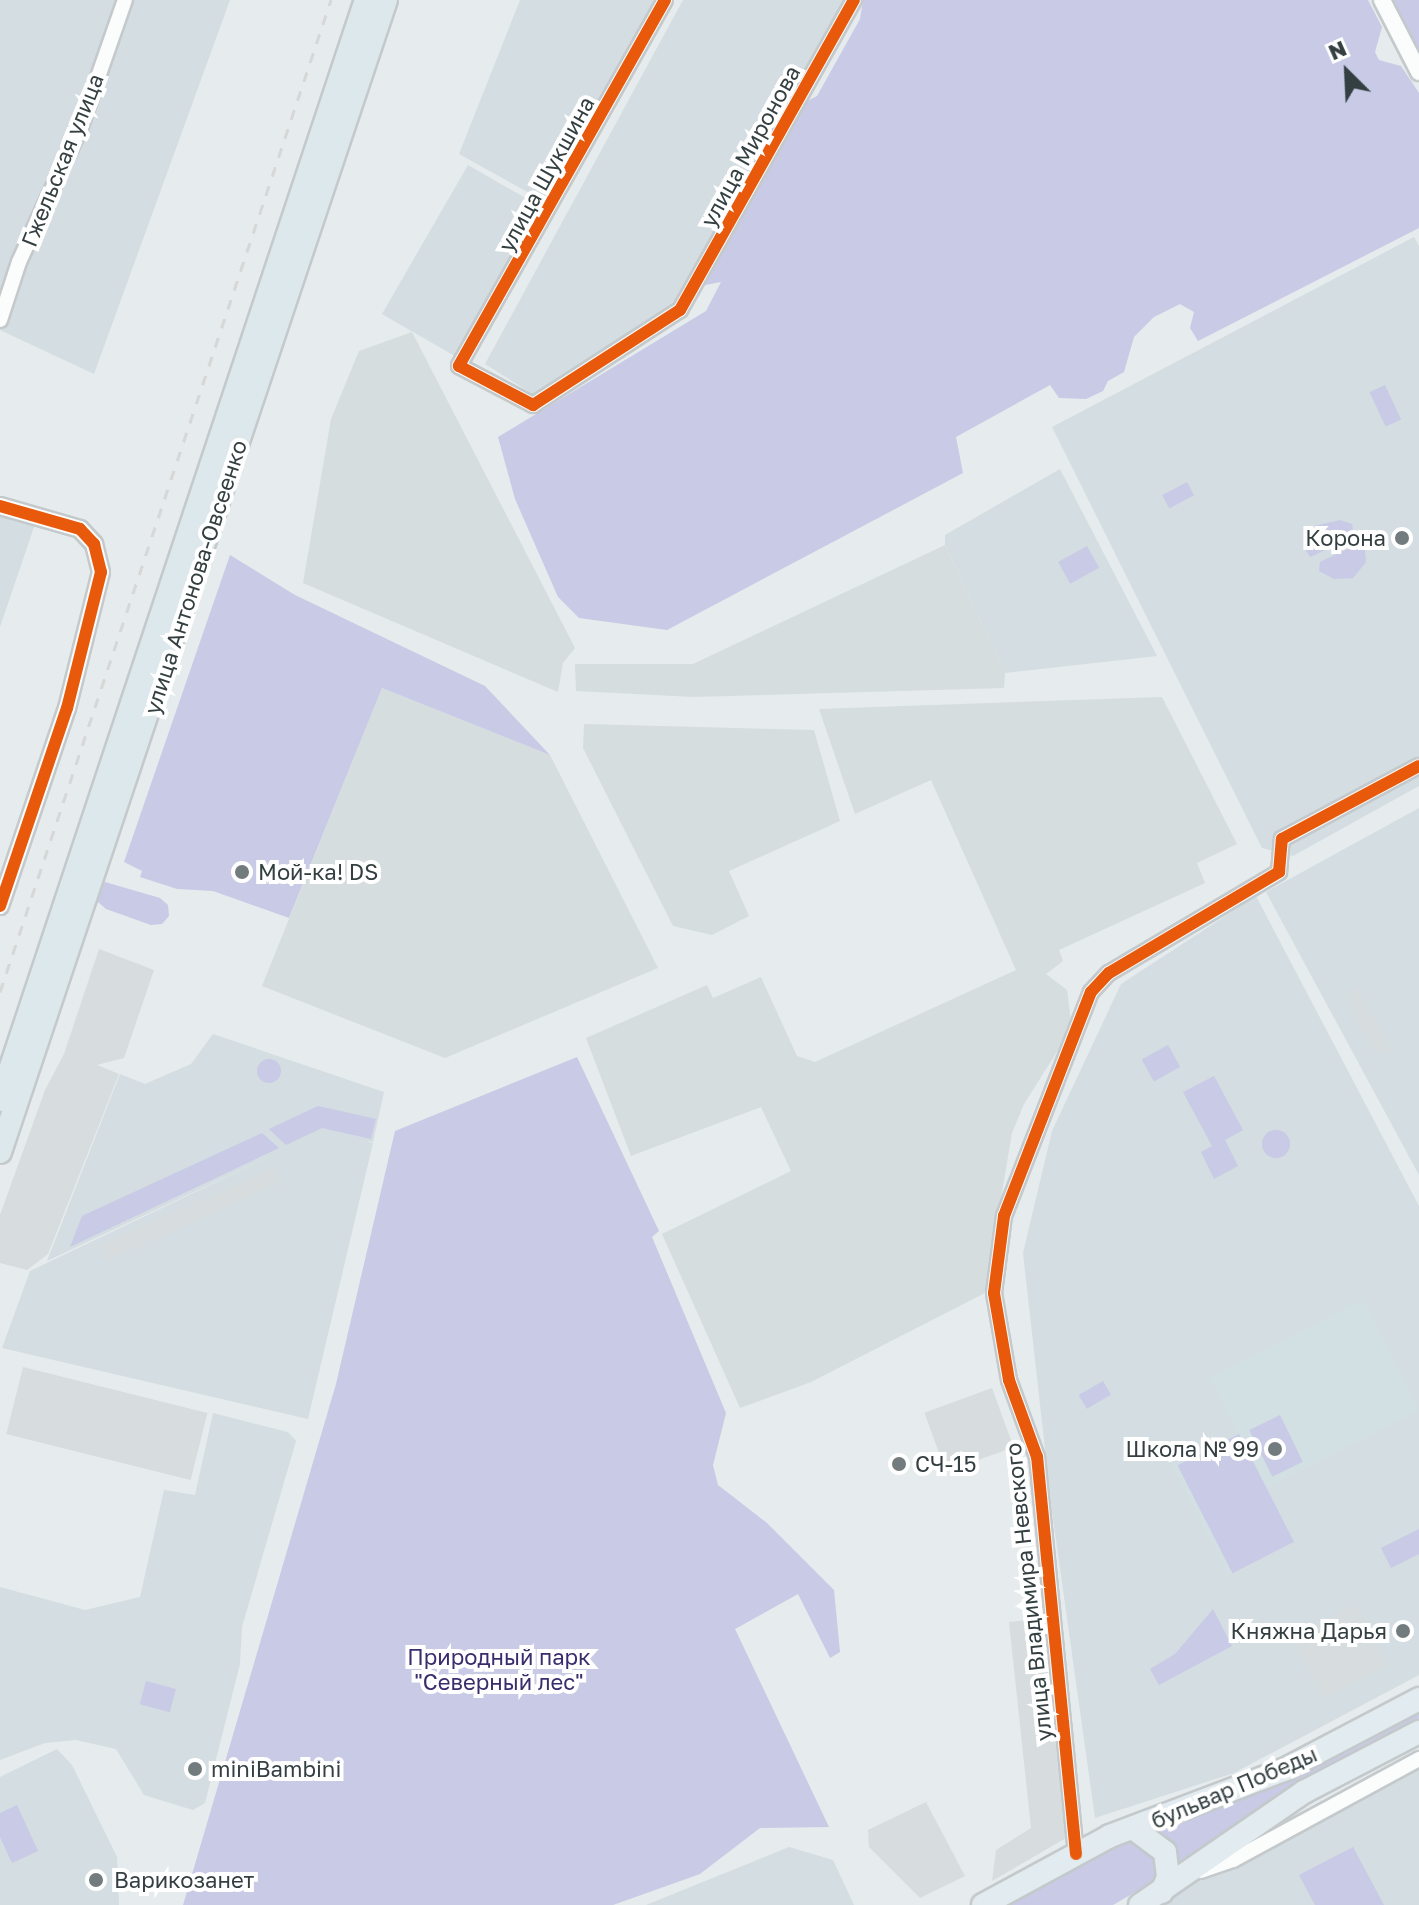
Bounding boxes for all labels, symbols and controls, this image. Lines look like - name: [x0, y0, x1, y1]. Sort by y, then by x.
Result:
- north arrow: [1307, 32, 1387, 112]
- text: N: [1324, 34, 1350, 65]
- street label: улица Миронова: [695, 61, 805, 231]
- street label: Гжельская улица: [15, 70, 109, 250]
- street label: улица Шукшина: [492, 92, 600, 256]
- street label: улица Антонова-Овсеенко: [138, 437, 252, 717]
- place label: Корона: [1305, 525, 1386, 551]
- marker: Корона: [1393, 529, 1411, 547]
- place label: Мой-ка! DS: [258, 859, 378, 885]
- marker: Мой-ка! DS: [233, 863, 251, 881]
- place label: Школа № 99: [1125, 1436, 1259, 1462]
- marker: Школа № 99: [1266, 1440, 1284, 1458]
- street label: улица Владимира Невского: [999, 1442, 1057, 1742]
- place label: СЧ-15: [915, 1451, 976, 1477]
- marker: СЧ-15: [890, 1455, 908, 1473]
- place label: Княжна Дарья: [1231, 1618, 1387, 1644]
- marker: Княжна Дарья: [1394, 1622, 1412, 1640]
- park label: Природный парк "Северный лес": [407, 1643, 591, 1694]
- street label: бульвар Победы: [1147, 1740, 1321, 1834]
- place label: miniBambini: [211, 1756, 341, 1782]
- marker: miniBambini: [186, 1760, 204, 1778]
- place label: Варикозанет: [114, 1867, 254, 1893]
- marker: Варикозанет: [85, 1869, 107, 1891]

